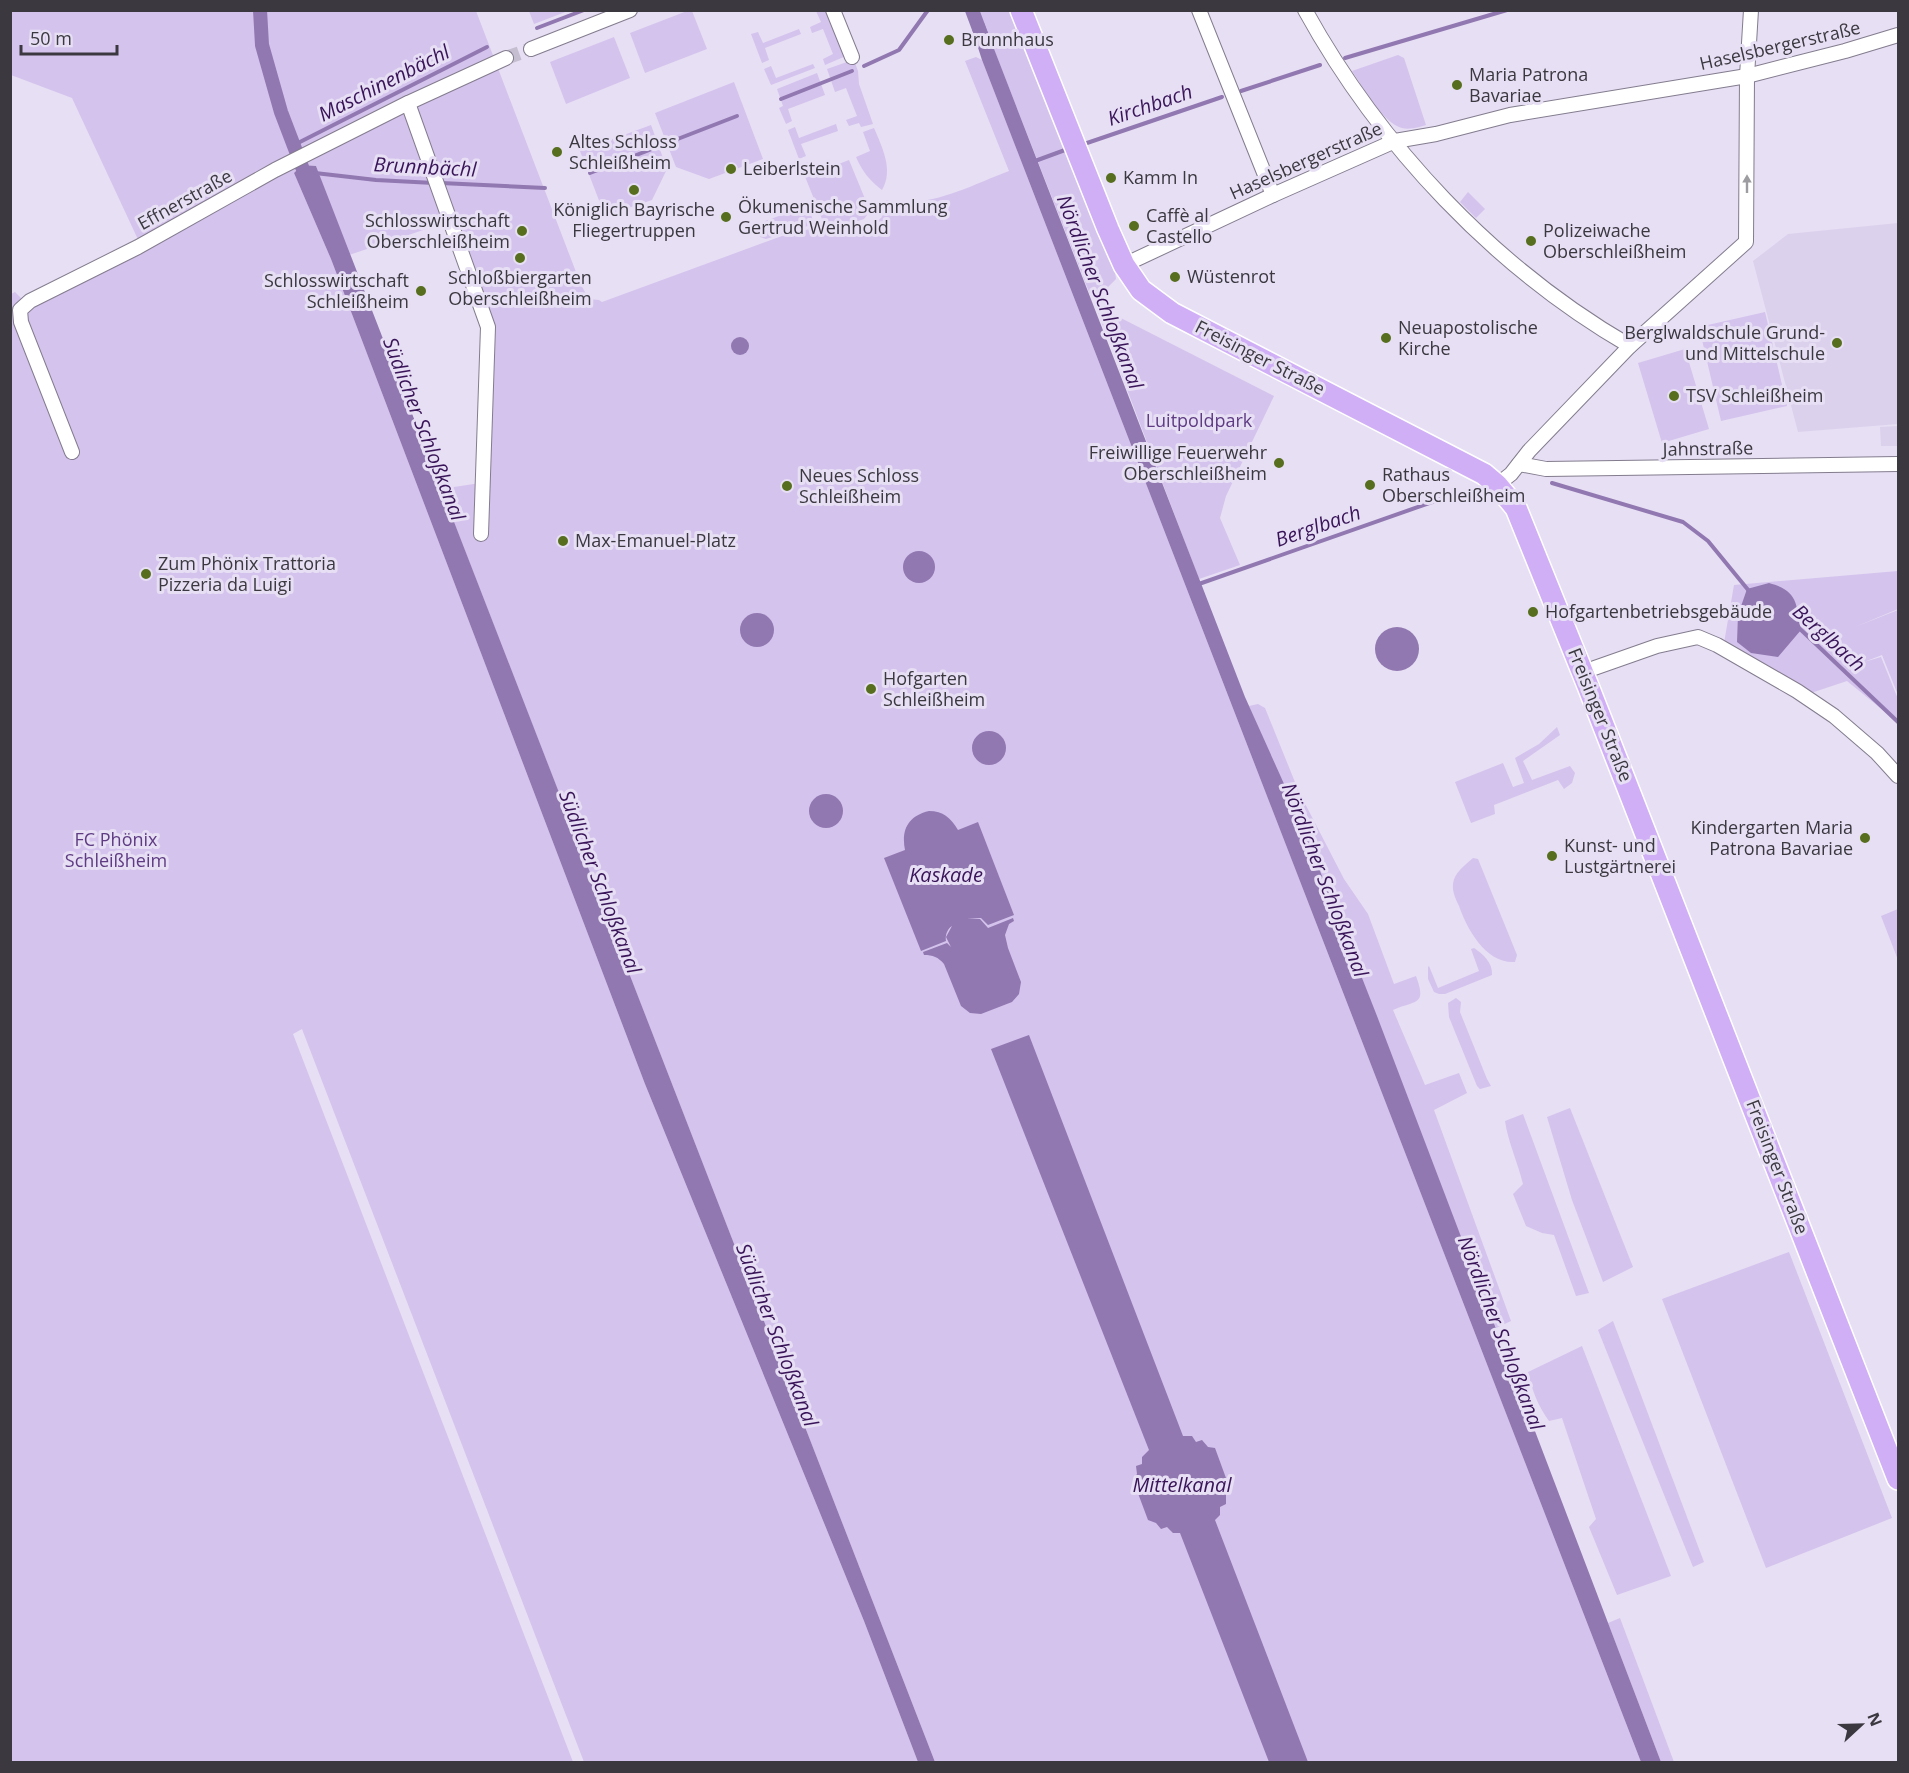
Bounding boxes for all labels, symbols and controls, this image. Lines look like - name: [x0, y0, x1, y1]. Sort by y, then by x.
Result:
- street label: Haselsbergerstraße: [1697, 15, 1863, 75]
- scale bar: [21, 18, 117, 56]
- text: 50 m: [30, 26, 72, 50]
- place label: Brunnhaus: [961, 27, 1054, 51]
- marker: Brunnhaus: [942, 33, 956, 47]
- water label: Maschinenbächl: [314, 37, 455, 127]
- place label: Maria Patrona Bavariae: [1469, 62, 1588, 107]
- water label: Kirchbach: [1104, 77, 1196, 132]
- marker: Maria Patrona Bavariae: [1450, 78, 1464, 92]
- street label: Haselsbergerstraße: [1226, 116, 1386, 204]
- place label: Altes Schloss Schleißheim: [569, 129, 677, 174]
- marker: Altes Schloss Schleißheim: [550, 145, 564, 159]
- water label: Brunnbächl: [373, 150, 478, 183]
- place label: Leiberlstein: [743, 156, 841, 180]
- marker: Leiberlstein: [724, 162, 738, 176]
- street label: Effnerstraße: [133, 163, 236, 235]
- place label: Kamm In: [1123, 165, 1198, 189]
- marker: Kamm In: [1104, 171, 1118, 185]
- one-way arrow: [1742, 174, 1752, 193]
- marker: Königlich Bayrische Fliegertruppen: [627, 183, 641, 197]
- water label: Nördlicher Schloßkanal: [1051, 191, 1150, 394]
- place label: Ökumenische Sammlung Gertrud Weinhold: [738, 194, 948, 239]
- place label: Königlich Bayrische Fliegertruppen: [553, 197, 715, 242]
- place label: Caffè al Castello: [1146, 203, 1212, 248]
- place label: Schlosswirtschaft Oberschleißheim: [365, 208, 510, 253]
- marker: Ökumenische Sammlung Gertrud Weinhold: [719, 210, 733, 224]
- place label: Polizeiwache Oberschleißheim: [1543, 218, 1686, 263]
- marker: Caffè al Castello: [1127, 219, 1141, 233]
- marker: Schlosswirtschaft Oberschleißheim: [515, 224, 529, 238]
- marker: Polizeiwache Oberschleißheim: [1524, 234, 1538, 248]
- marker: Schloßbiergarten Oberschleißheim: [513, 251, 527, 265]
- place label: Wüstenrot: [1187, 264, 1275, 288]
- place label: Schloßbiergarten Oberschleißheim: [448, 265, 592, 310]
- place label: Schlosswirtschaft Schleißheim: [264, 268, 409, 313]
- marker: Wüstenrot: [1168, 270, 1182, 284]
- marker: Schlosswirtschaft Schleißheim: [414, 284, 428, 298]
- street label: Freisinger Straße: [1192, 314, 1329, 400]
- place label: Neuapostolische Kirche: [1398, 315, 1538, 360]
- place label: Berglwaldschule Grund- und Mittelschule: [1624, 320, 1825, 365]
- marker: Neuapostolische Kirche: [1379, 331, 1393, 345]
- water label: Südlicher Schloßkanal: [377, 333, 472, 525]
- marker: Berglwaldschule Grund- und Mittelschule: [1830, 336, 1844, 350]
- place label: TSV Schleißheim: [1686, 383, 1823, 407]
- marker: TSV Schleißheim: [1667, 389, 1681, 403]
- park label: Luitpoldpark: [1146, 408, 1253, 432]
- street label: Jahnstraße: [1660, 435, 1753, 461]
- place label: Freiwillige Feuerwehr Oberschleißheim: [1089, 440, 1268, 485]
- marker: Freiwillige Feuerwehr Oberschleißheim: [1272, 456, 1286, 470]
- place label: Rathaus Oberschleißheim: [1382, 462, 1525, 507]
- place label: Neues Schloss Schleißheim: [799, 463, 919, 508]
- marker: Rathaus Oberschleißheim: [1363, 478, 1377, 492]
- marker: Neues Schloss Schleißheim: [780, 479, 794, 493]
- water label: Berglbach: [1271, 498, 1364, 553]
- place label: Max-Emanuel-Platz: [575, 528, 736, 552]
- marker: Max-Emanuel-Platz: [556, 534, 570, 548]
- place label: Zum Phönix Trattoria Pizzeria da Luigi: [158, 551, 336, 596]
- marker: Zum Phönix Trattoria Pizzeria da Luigi: [139, 567, 153, 581]
- water label: Berglbach: [1787, 598, 1871, 677]
- place label: Hofgartenbetriebsgebäude: [1545, 599, 1772, 623]
- marker: Hofgartenbetriebsgebäude: [1526, 605, 1540, 619]
- street label: Freisinger Straße: [1563, 644, 1639, 785]
- place label: Hofgarten Schleißheim: [883, 666, 985, 711]
- marker: Hofgarten Schleißheim: [864, 682, 878, 696]
- water label: Nördlicher Schloßkanal: [1276, 779, 1375, 982]
- water label: Südlicher Schloßkanal: [553, 786, 648, 978]
- place label: Kindergarten Maria Patrona Bavariae: [1690, 815, 1853, 860]
- park label: FC Phönix Schleißheim: [65, 827, 167, 872]
- marker: Kindergarten Maria Patrona Bavariae: [1858, 831, 1872, 845]
- place label: Kunst- und Lustgärtnerei: [1564, 833, 1676, 878]
- marker: Kunst- und Lustgärtnerei: [1545, 849, 1559, 863]
- water label: Kaskade: [909, 861, 983, 888]
- street label: Freisinger Straße: [1741, 1096, 1815, 1237]
- water label: Nördlicher Schloßkanal: [1452, 1232, 1551, 1435]
- water label: Südlicher Schloßkanal: [730, 1239, 825, 1431]
- water label: Mittelkanal: [1133, 1471, 1232, 1498]
- north arrow: [1831, 1695, 1891, 1755]
- text: N: [1862, 1709, 1888, 1730]

